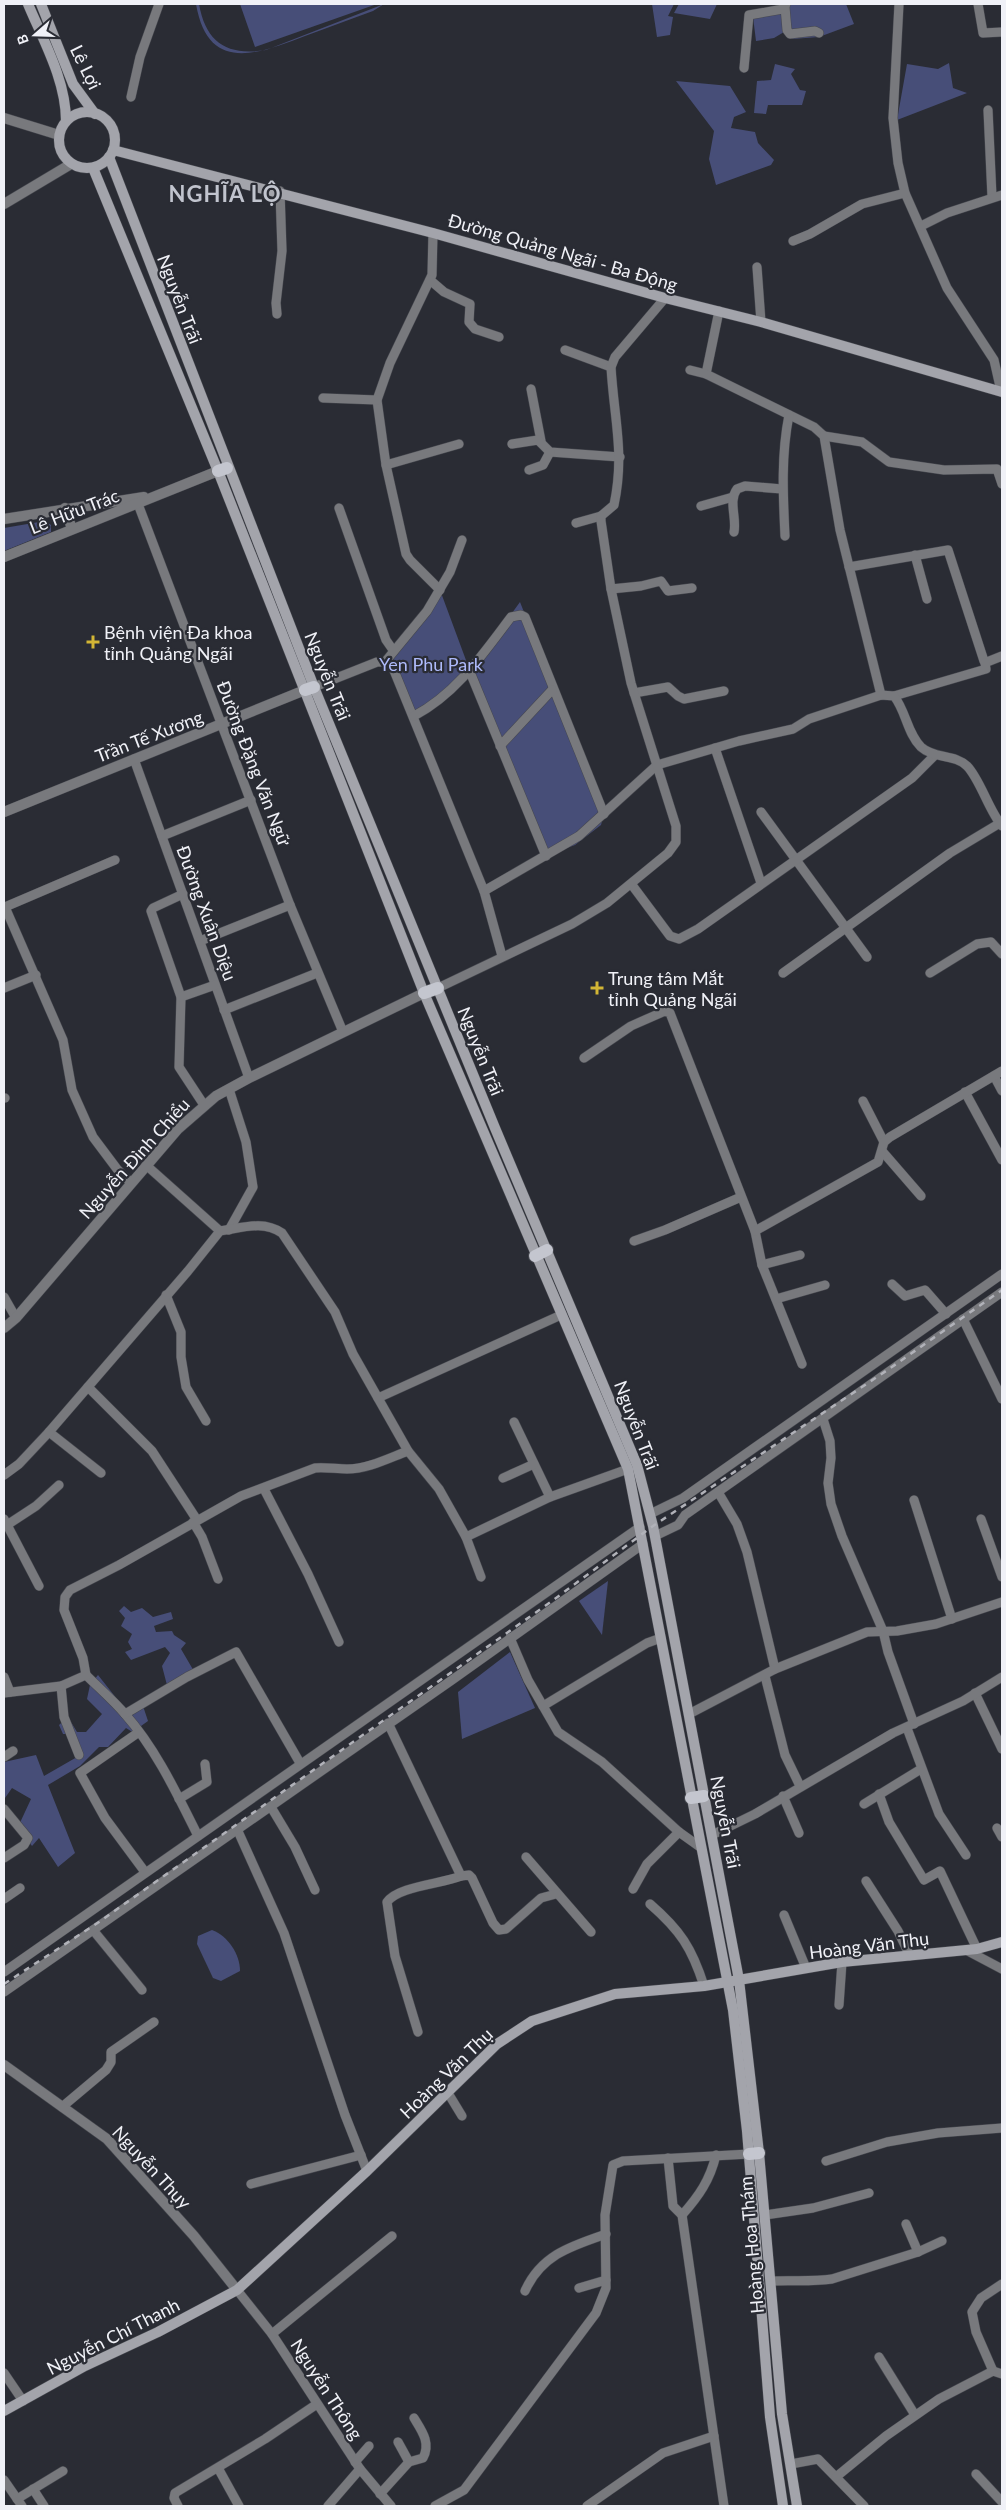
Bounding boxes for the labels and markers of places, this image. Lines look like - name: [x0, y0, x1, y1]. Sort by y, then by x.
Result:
- place label: Bệnh viện Đa khoa tỉnh Quảng Ngãi: [104, 621, 253, 664]
- marker: Bệnh viện Đa khoa tỉnh Quảng Ngãi: [86, 635, 100, 649]
- place label: Trung tâm Mắt tỉnh Quảng Ngãi: [608, 967, 737, 1010]
- marker: Trung tâm Mắt tỉnh Quảng Ngãi: [590, 981, 604, 995]

